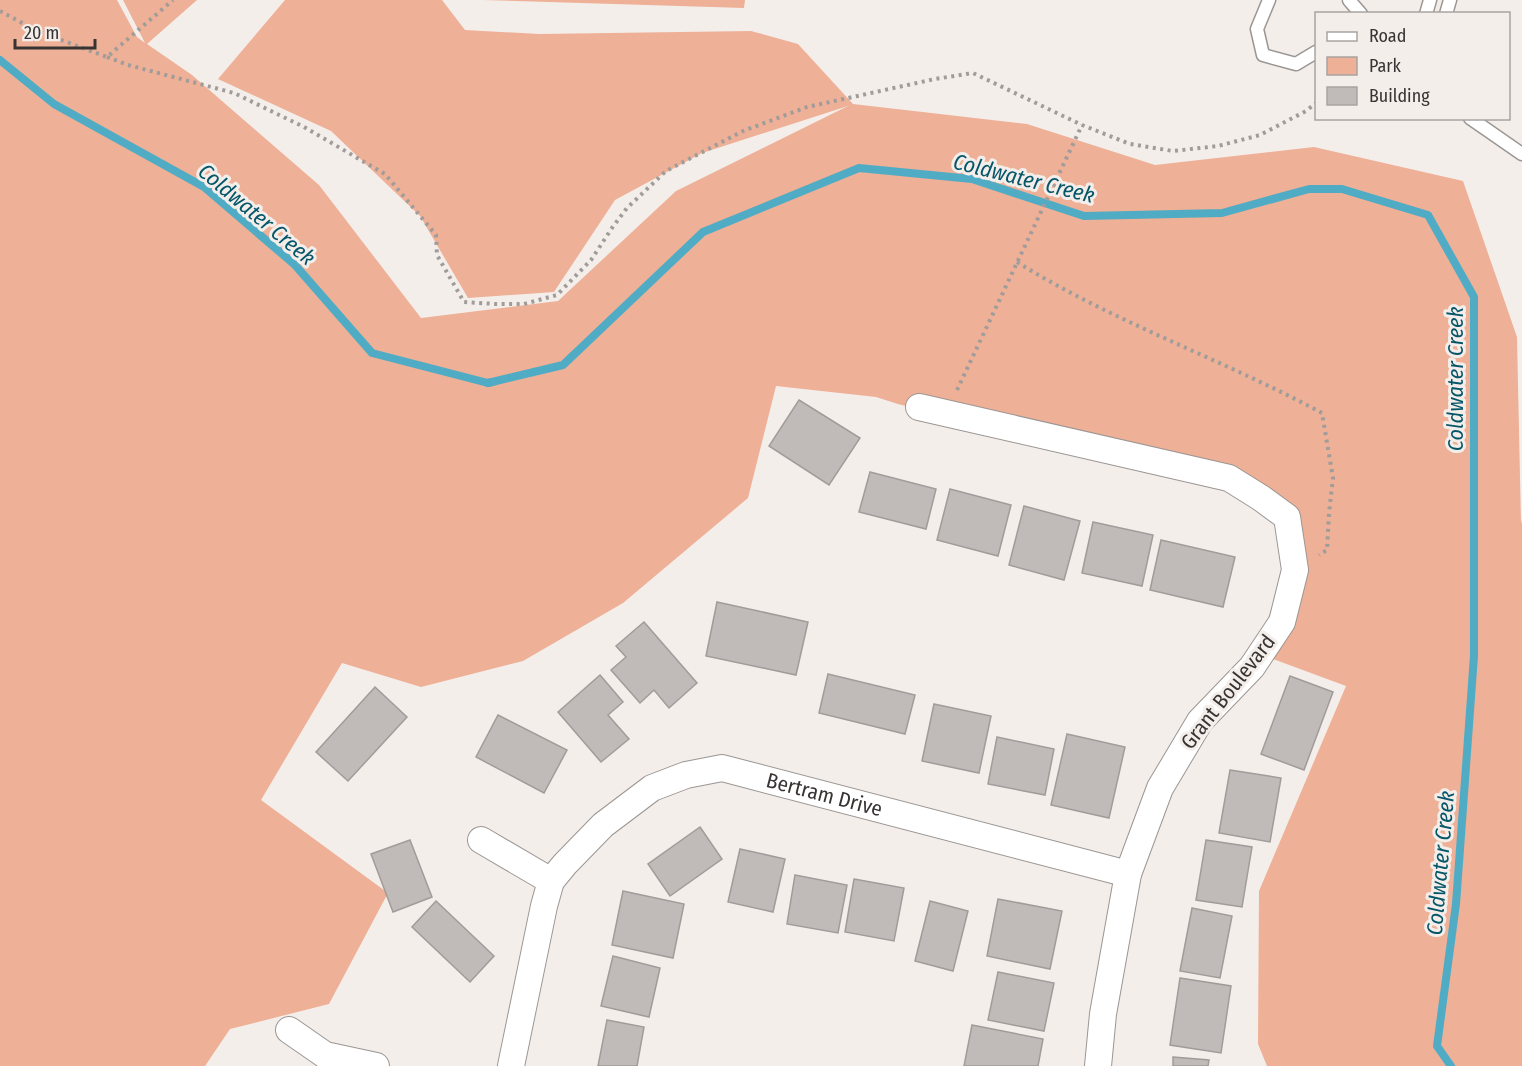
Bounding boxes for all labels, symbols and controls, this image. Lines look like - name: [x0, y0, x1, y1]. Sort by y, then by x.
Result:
- scale bar: [15, 12, 94, 50]
- legend: [1315, 12, 1510, 120]
- text: 20 m: [24, 22, 59, 44]
- text: Road: [1369, 25, 1406, 47]
- text: Park: [1369, 55, 1402, 77]
- text: Building: [1369, 85, 1430, 107]
- water label: Coldwater Creek: [950, 148, 1097, 209]
- water label: Coldwater Creek: [193, 158, 321, 271]
- water label: Coldwater Creek: [1442, 307, 1469, 451]
- street label: Grant Boulevard: [1175, 629, 1281, 755]
- street label: Bertram Drive: [764, 767, 885, 822]
- water label: Coldwater Creek: [1421, 790, 1460, 936]

